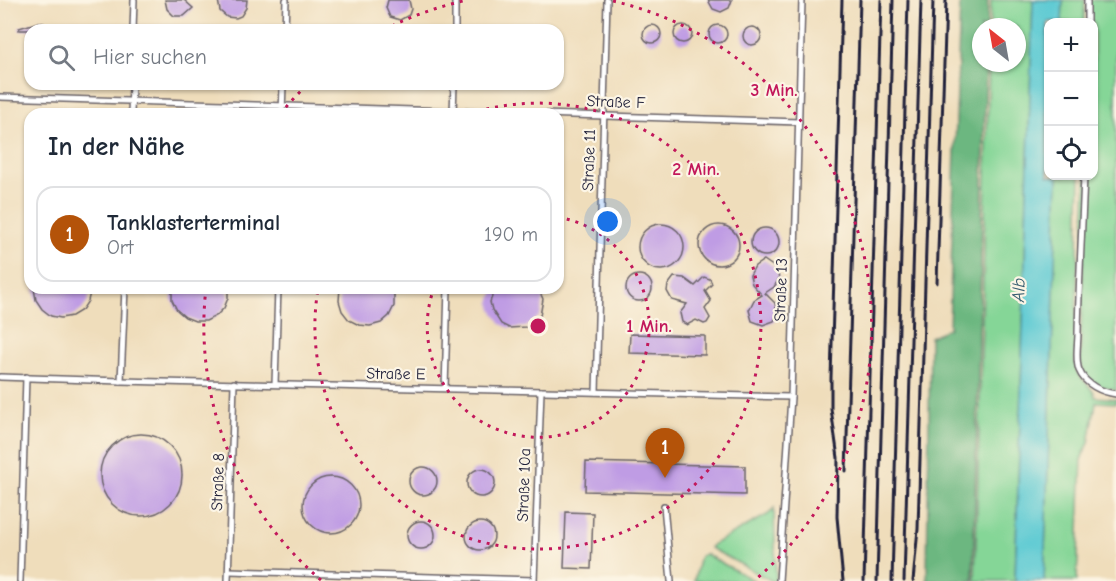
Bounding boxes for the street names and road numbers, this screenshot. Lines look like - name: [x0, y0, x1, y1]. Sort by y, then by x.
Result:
- street label: Straße F: [586, 92, 646, 112]
- street label: Straße 11: [579, 129, 599, 191]
- street label: Straße 13: [771, 258, 791, 322]
- street label: Straße E: [366, 364, 426, 384]
- street label: Straße 10a: [514, 448, 534, 522]
- street label: Straße 8: [208, 453, 228, 511]

